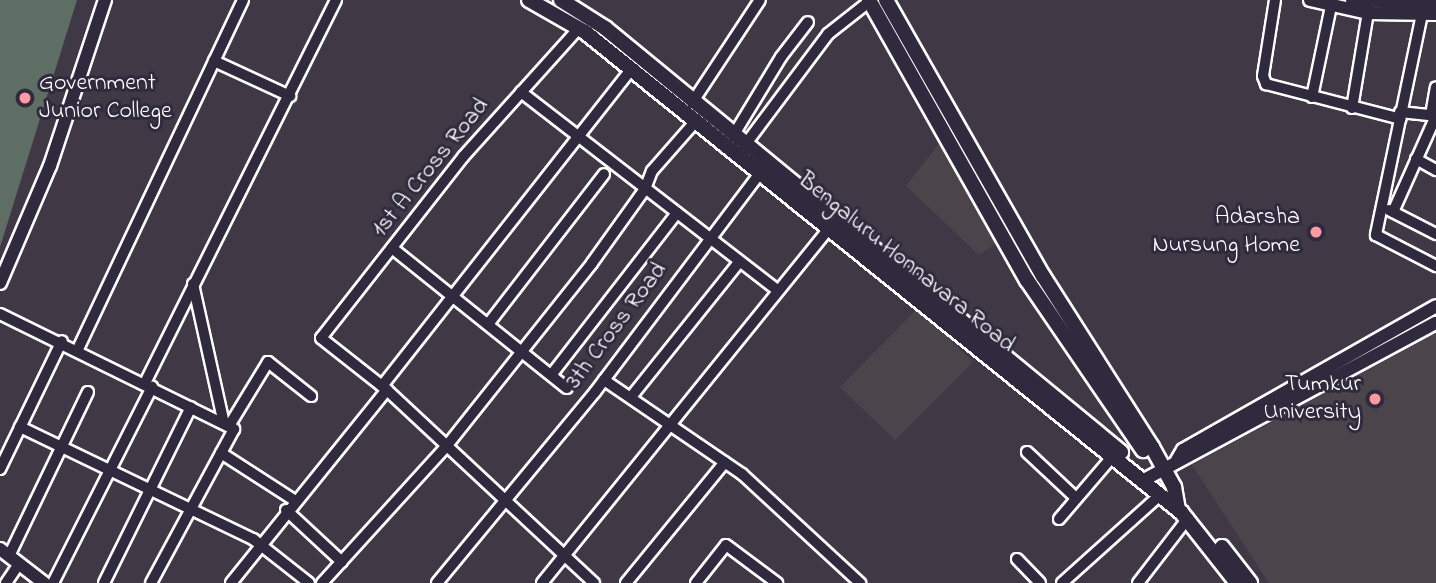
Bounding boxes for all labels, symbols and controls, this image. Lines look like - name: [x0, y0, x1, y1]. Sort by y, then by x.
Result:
- place label: Government Junior College: [39, 70, 172, 126]
- marker: Government Junior College: [17, 90, 33, 106]
- street label: 1st A Cross Road: [366, 93, 496, 243]
- street label: Bengaluru Honnavara Road: [792, 166, 1020, 360]
- place label: Adarsha Nursung Home: [1152, 204, 1300, 260]
- marker: Adarsha Nursung Home: [1306, 222, 1326, 242]
- street label: 3th Cross Road: [560, 257, 674, 395]
- place label: Tumkur University: [1264, 371, 1361, 427]
- marker: Tumkur University: [1367, 391, 1383, 407]

